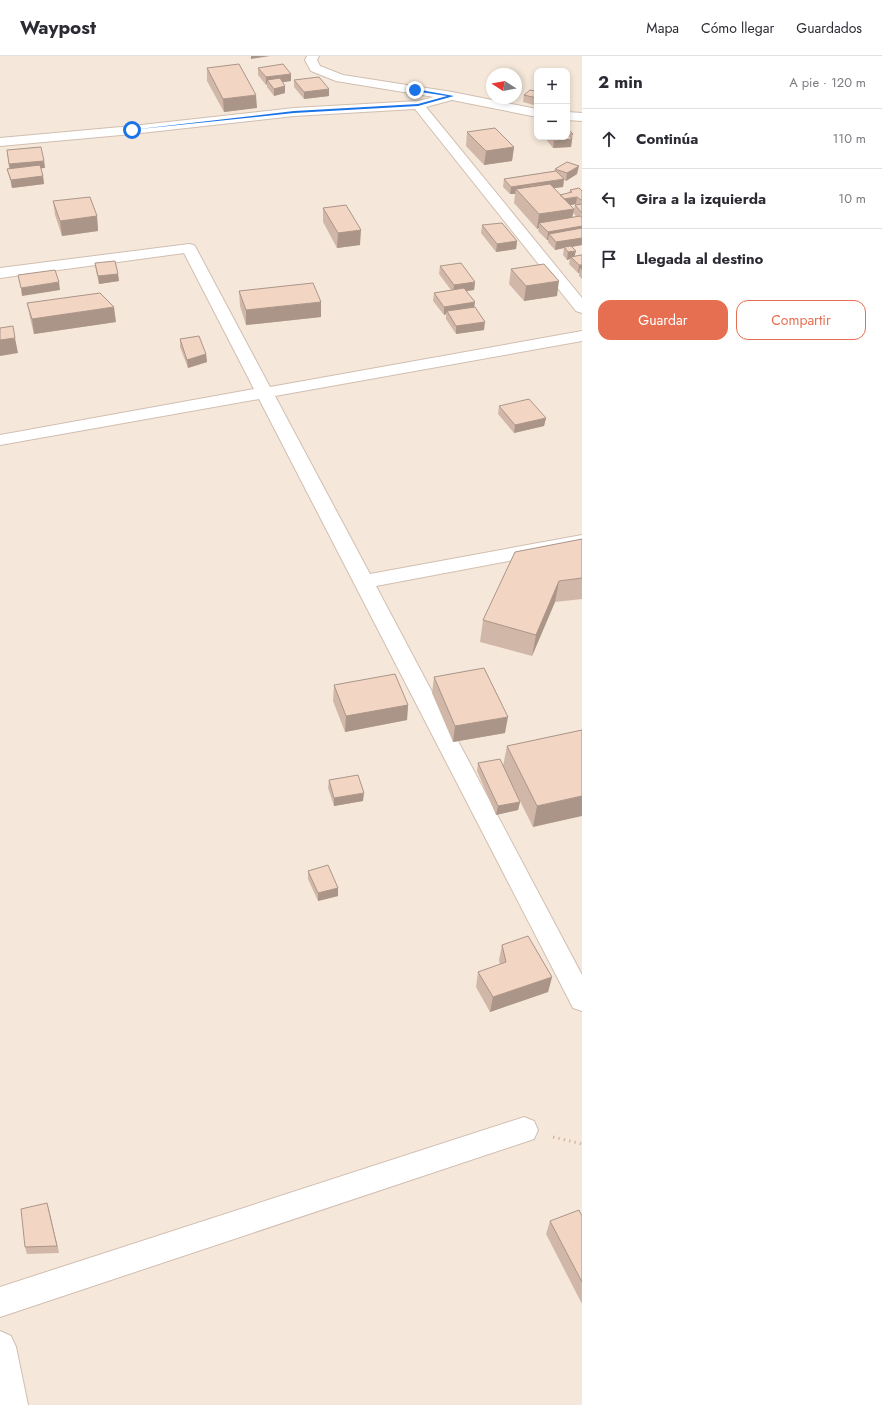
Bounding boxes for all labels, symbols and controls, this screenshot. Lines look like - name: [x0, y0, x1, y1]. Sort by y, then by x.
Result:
- text: Waypost: [20, 14, 96, 41]
- text: Mapa: [646, 18, 679, 38]
- text: Cómo llegar: [701, 18, 774, 38]
- text: Guardados: [796, 18, 862, 38]
- north arrow: [486, 68, 522, 104]
- map controls: [534, 68, 570, 140]
- button: +: [534, 68, 570, 104]
- text: 2 min: [598, 70, 643, 94]
- text: A pie · 120 m: [789, 73, 866, 92]
- route end: [406, 81, 424, 99]
- button: −: [534, 104, 570, 140]
- route start: [123, 121, 141, 139]
- icon: ahead: [598, 128, 620, 150]
- text: Continúa: [636, 128, 698, 150]
- text: 110 m: [832, 129, 866, 148]
- icon: left: [598, 188, 620, 210]
- text: Gira a la izquierda: [636, 188, 766, 210]
- text: 10 m: [838, 189, 866, 208]
- icon: arrive: [598, 248, 620, 270]
- text: Llegada al destino: [636, 248, 763, 270]
- button: Guardar: [598, 300, 728, 340]
- button: Compartir: [736, 300, 866, 340]

